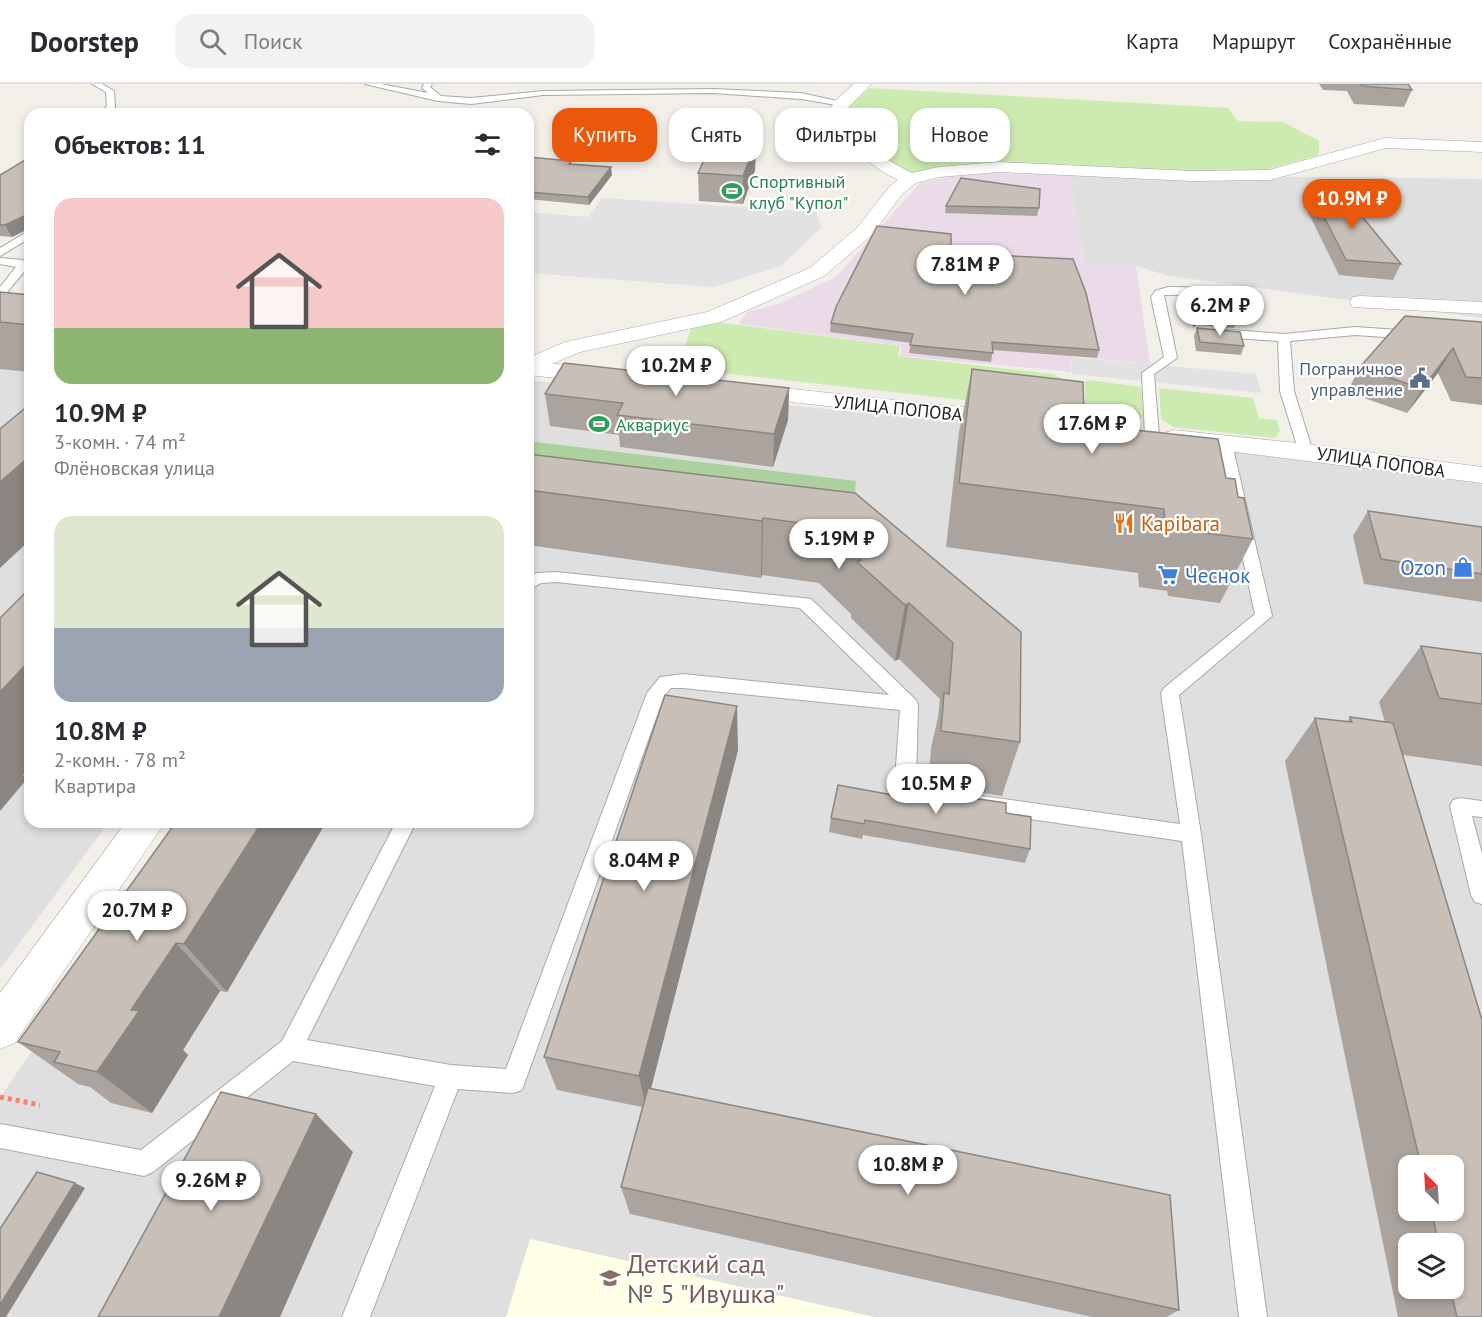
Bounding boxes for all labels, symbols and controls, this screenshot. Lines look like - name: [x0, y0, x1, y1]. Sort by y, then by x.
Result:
- search box: [175, 14, 595, 68]
- text: Doorstep: [30, 23, 139, 60]
- icon: search: [196, 25, 229, 58]
- text: Поиск: [244, 27, 303, 55]
- text: Карта: [1126, 28, 1179, 55]
- text: Маршрут: [1212, 28, 1295, 55]
- text: Сохранённые: [1328, 28, 1452, 55]
- chip: Купить: [552, 108, 657, 162]
- chip: Снять: [669, 108, 763, 162]
- chip: Фильтры: [775, 108, 898, 162]
- chip: Новое: [910, 108, 1010, 162]
- text: Объектов: 11: [54, 128, 206, 161]
- icon: filters: [471, 128, 504, 161]
- place label: Спортивный клуб "Купол": [749, 170, 848, 214]
- sports icon: Спортивный клуб "Купол": [720, 179, 744, 203]
- pin: 10.9M ₽: [1297, 179, 1407, 230]
- text: 10.9M ₽: [1316, 185, 1388, 211]
- icon: home: [225, 237, 333, 345]
- pin: 7.81M ₽: [910, 245, 1020, 296]
- text: 7.81M ₽: [931, 251, 999, 277]
- pin: 6.2M ₽: [1171, 286, 1269, 337]
- text: 6.2M ₽: [1190, 292, 1250, 318]
- pin: 10.2M ₽: [621, 346, 731, 397]
- text: 10.2M ₽: [640, 352, 712, 378]
- place label: Пограничное управление: [1299, 357, 1403, 401]
- public building icon: Пограничное управление: [1408, 366, 1432, 390]
- street label: УЛИЦА ПОПОВА: [833, 390, 964, 426]
- text: 10.9M ₽: [54, 396, 147, 429]
- pin: 17.6M ₽: [1037, 404, 1147, 455]
- text: 17.6M ₽: [1058, 410, 1126, 436]
- sports icon: Аквариус: [587, 412, 611, 436]
- place label: Аквариус: [616, 413, 689, 436]
- text: 3-комн. · 74 m²: [54, 429, 186, 455]
- street label: УЛИЦА ПОПОВА: [1315, 442, 1447, 482]
- text: Флёновская улица: [54, 455, 215, 481]
- place label: Kapibara: [1141, 510, 1220, 537]
- restaurant icon: Kapibara: [1112, 511, 1136, 535]
- pin: 5.19M ₽: [784, 519, 894, 570]
- text: 5.19M ₽: [803, 525, 875, 551]
- place label: Ozon: [1400, 554, 1446, 581]
- icon: home: [225, 555, 333, 663]
- shop icon: Ozon: [1451, 555, 1475, 579]
- place label: Чеснок: [1185, 562, 1250, 589]
- supermarket icon: Чеснок: [1156, 563, 1180, 587]
- text: 10.8M ₽: [54, 714, 147, 747]
- text: 2-комн. · 78 m²: [54, 747, 186, 773]
- pin: 10.5M ₽: [881, 764, 991, 815]
- text: 10.5M ₽: [900, 770, 972, 796]
- text: Квартира: [54, 773, 136, 799]
- pin: 8.04M ₽: [589, 841, 699, 892]
- text: 8.04M ₽: [608, 847, 680, 873]
- pin: 20.7M ₽: [82, 891, 192, 942]
- text: 20.7M ₽: [101, 897, 173, 923]
- pin: 10.8M ₽: [853, 1145, 963, 1196]
- text: 10.8M ₽: [872, 1151, 944, 1177]
- north arrow: [1398, 1155, 1464, 1221]
- map controls: [1398, 1155, 1464, 1299]
- pin: 9.26M ₽: [156, 1161, 266, 1212]
- text: 9.26M ₽: [175, 1167, 247, 1193]
- button: layers: [1398, 1233, 1464, 1299]
- place label: Детский сад № 5 "Ивушка": [627, 1247, 785, 1310]
- school or university icon: Детский сад № 5 "Ивушка": [598, 1266, 622, 1290]

